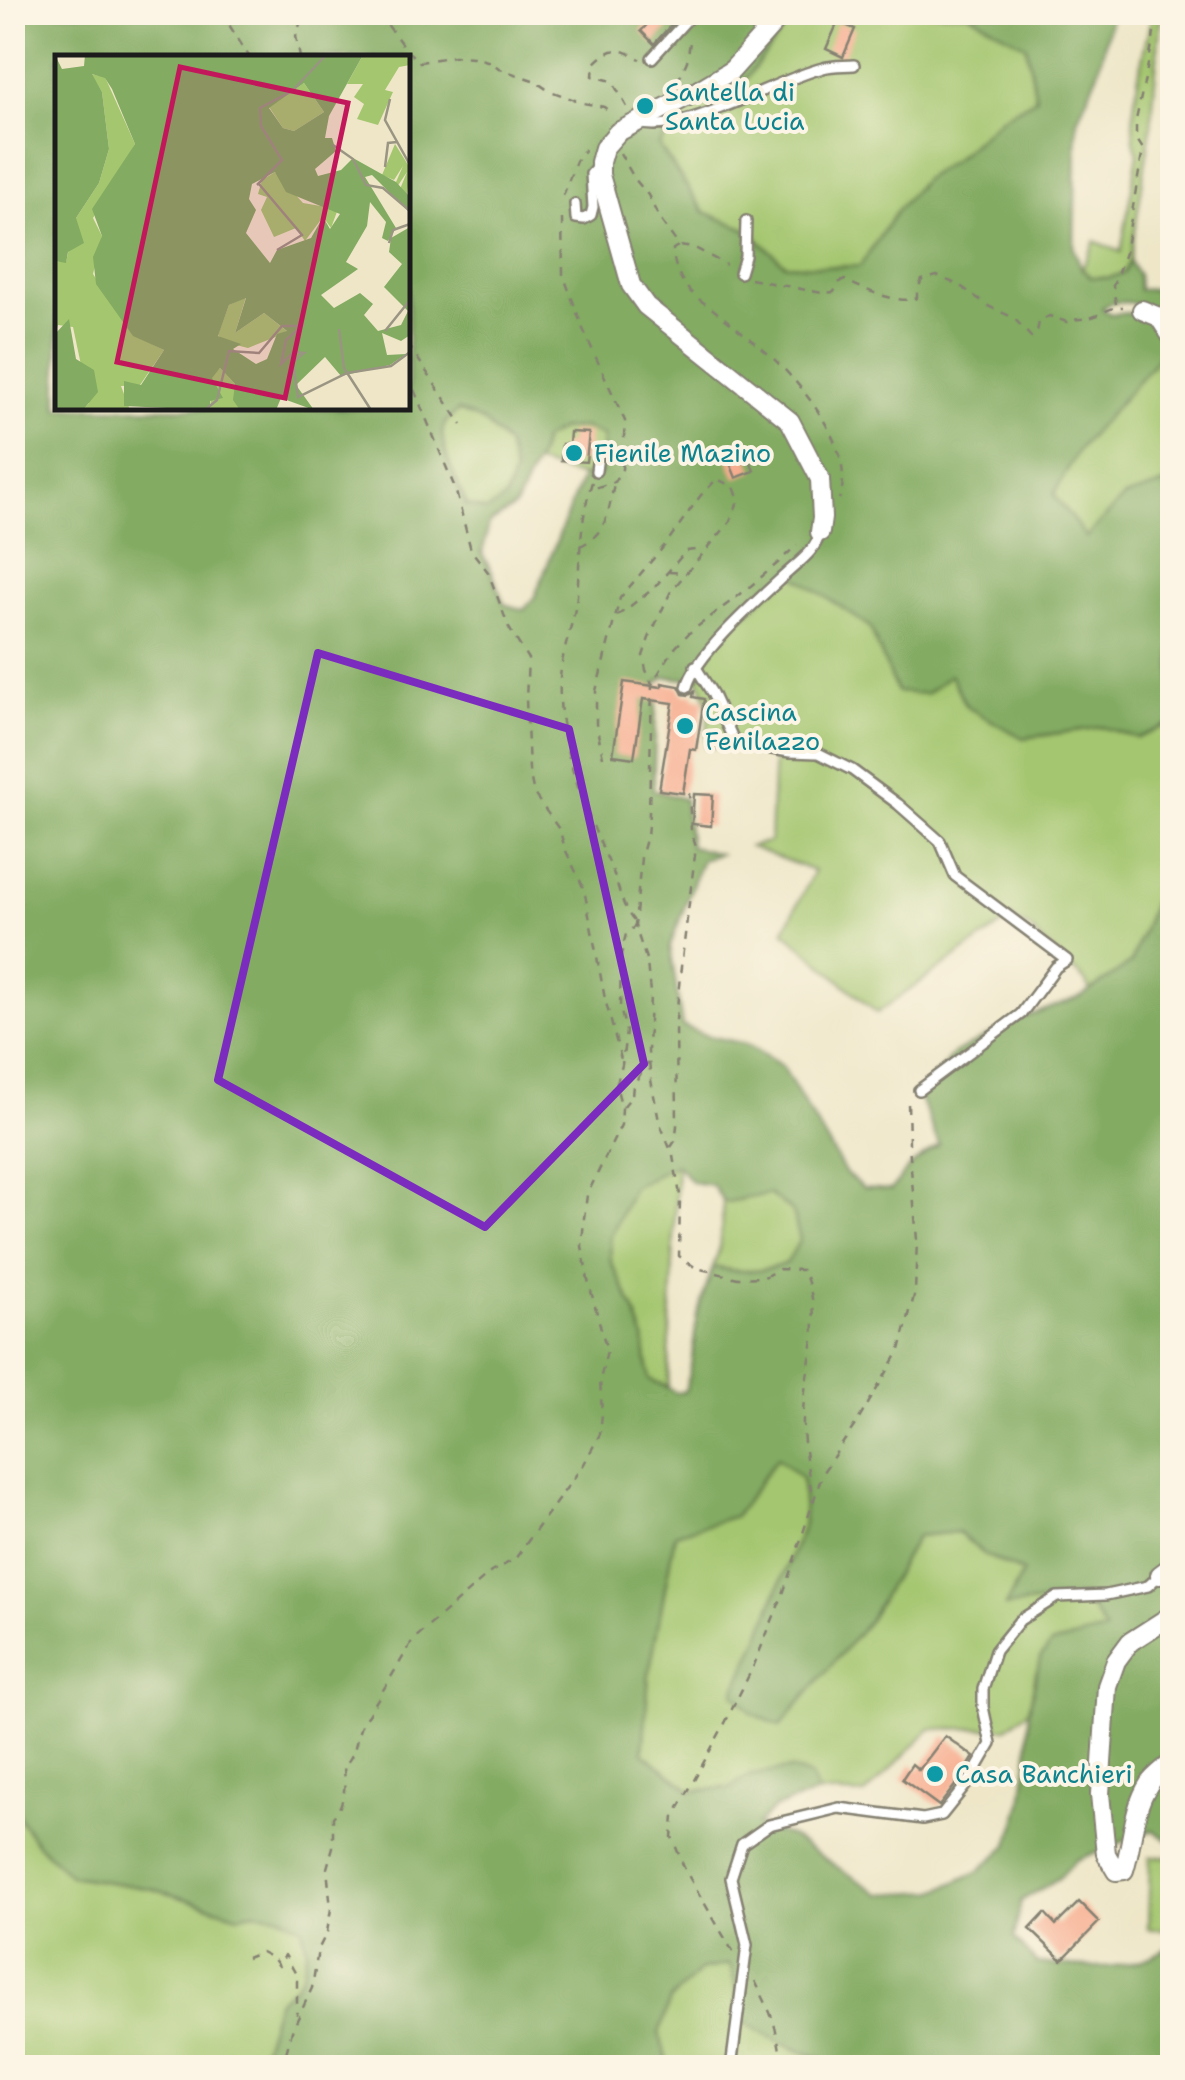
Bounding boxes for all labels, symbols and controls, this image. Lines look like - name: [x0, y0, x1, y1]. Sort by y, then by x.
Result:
- inset map: [55, 55, 410, 410]
- place label: Santella di Santa Lucia: [665, 75, 805, 138]
- marker: Santella di Santa Lucia: [634, 95, 656, 117]
- place label: Fienile Mazino: [594, 436, 771, 470]
- marker: Fienile Mazino: [563, 442, 585, 464]
- place label: Cascina Fenilazzo: [705, 695, 820, 758]
- marker: Cascina Fenilazzo: [674, 715, 696, 737]
- place label: Casa Banchieri: [955, 1757, 1133, 1791]
- marker: Casa Banchieri: [924, 1763, 946, 1785]

